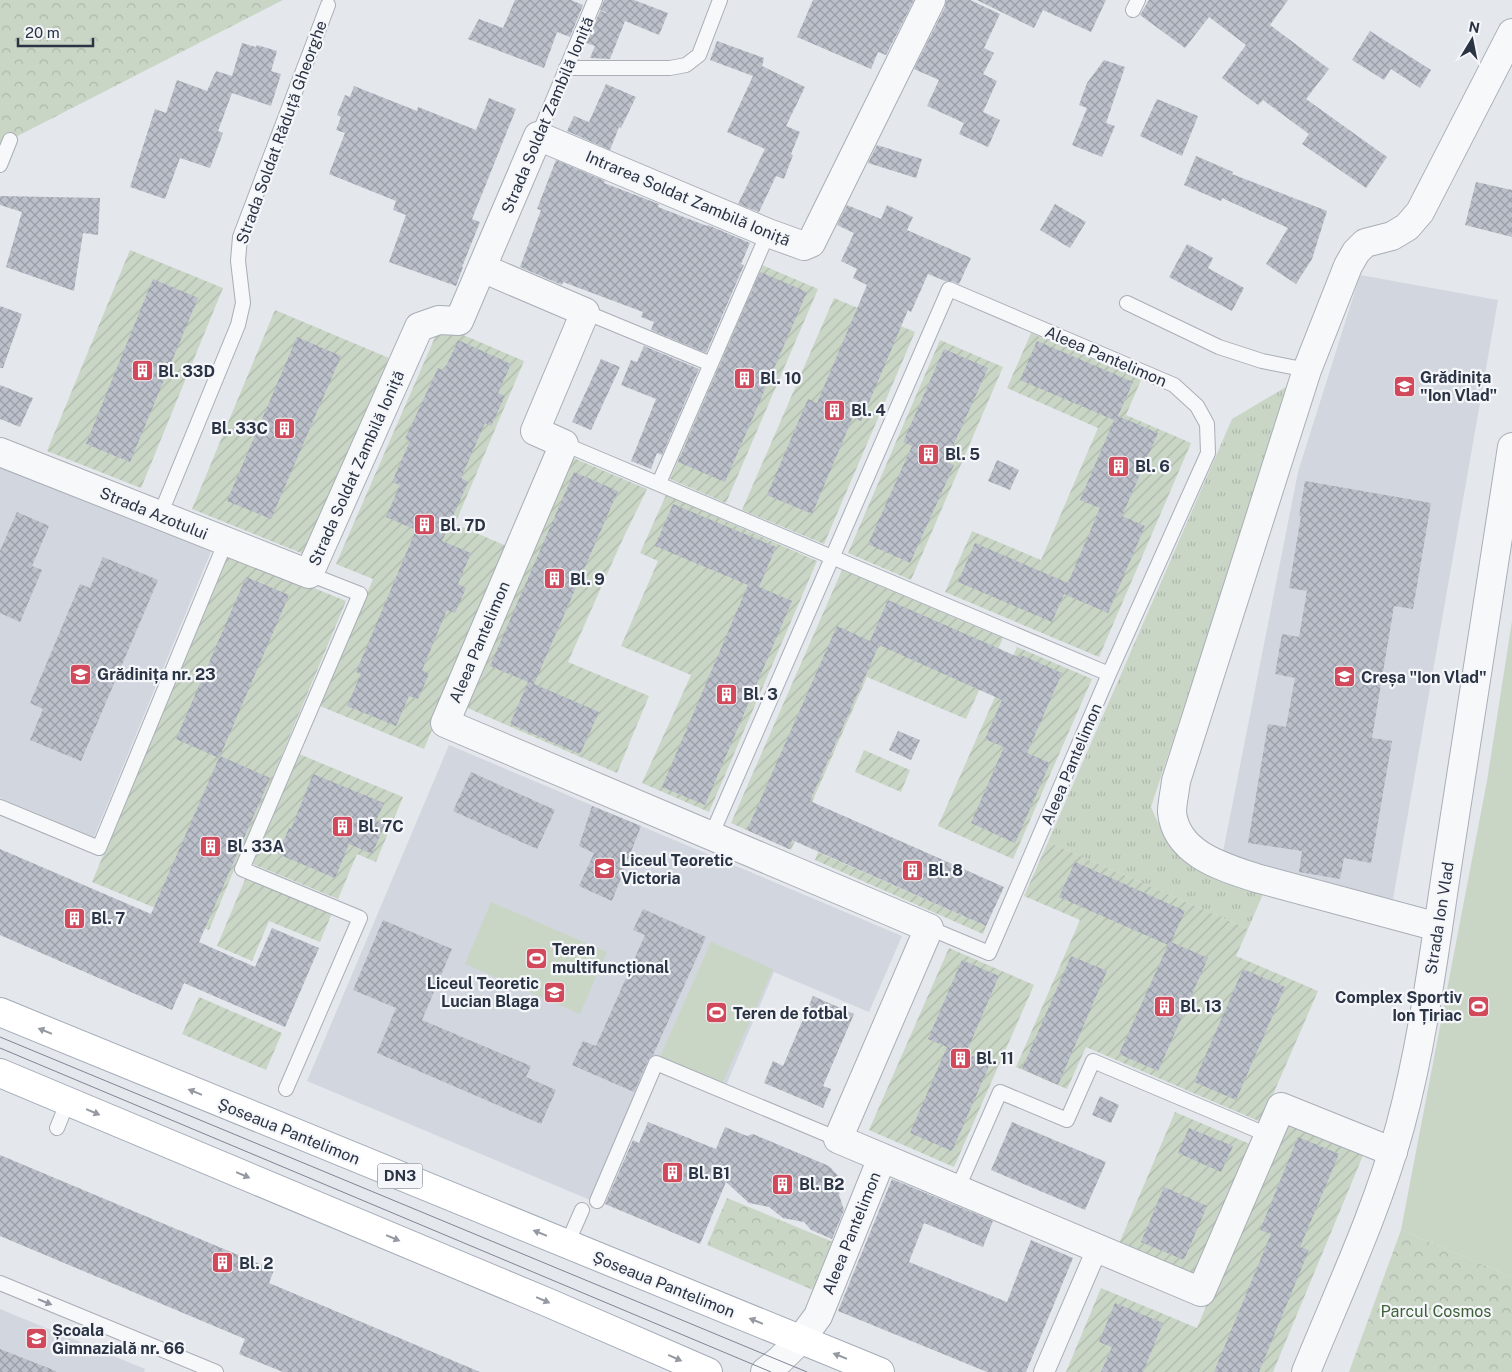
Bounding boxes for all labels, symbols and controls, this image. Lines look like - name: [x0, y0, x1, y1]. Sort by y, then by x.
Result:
- street label: Strada Soldat Zambilă Ioniță: [497, 14, 598, 216]
- scale bar: [18, 15, 92, 47]
- north arrow: [1447, 15, 1497, 65]
- street label: Strada Soldat Răduță Gheorghe: [232, 18, 331, 247]
- text: N: [1467, 18, 1481, 36]
- text: 20 m: [25, 24, 60, 41]
- street label: Intrarea Soldat Zambilă Ioniță: [583, 147, 793, 250]
- street label: Aleea Pantelimon: [1042, 322, 1170, 391]
- building icon: Bl. 33D: [130, 359, 154, 383]
- place label: Bl. 33D: [158, 362, 215, 381]
- building icon: Bl. 10: [732, 366, 756, 390]
- street label: Strada Soldat Zambilă Ioniță: [305, 368, 408, 569]
- place label: Grădinița "Ion Vlad": [1420, 368, 1497, 405]
- place label: Bl. 10: [760, 369, 801, 388]
- school or university icon: Grădinița "Ion Vlad": [1392, 374, 1416, 398]
- building icon: Bl. 4: [823, 398, 847, 422]
- place label: Bl. 4: [851, 401, 886, 420]
- building icon: Bl. 33C: [272, 416, 296, 440]
- place label: Bl. 33C: [211, 419, 268, 438]
- building icon: Bl. 5: [917, 442, 941, 466]
- place label: Bl. 5: [945, 445, 980, 464]
- building icon: Bl. 6: [1107, 454, 1131, 478]
- place label: Bl. 6: [1135, 457, 1170, 476]
- street label: Strada Azotului: [97, 483, 211, 544]
- building icon: Bl. 7D: [412, 513, 436, 537]
- place label: Bl. 7D: [440, 516, 486, 535]
- building icon: Bl. 9: [542, 567, 566, 591]
- place label: Bl. 9: [570, 570, 605, 589]
- street label: Aleea Pantelimon: [445, 578, 514, 706]
- school or university icon: Grădinița nr. 23: [69, 662, 93, 686]
- place label: Grădinița nr. 23: [97, 665, 216, 684]
- school or university icon: Creșa "Ion Vlad": [1333, 665, 1357, 689]
- place label: Creșa "Ion Vlad": [1361, 668, 1487, 687]
- building icon: Bl. 3: [715, 682, 739, 706]
- place label: Bl. 3: [743, 685, 778, 704]
- street label: Aleea Pantelimon: [1037, 700, 1106, 828]
- building icon: Bl. 7C: [330, 814, 354, 838]
- place label: Bl. 7C: [358, 817, 404, 836]
- building icon: Bl. 33A: [199, 834, 223, 858]
- place label: Bl. 33A: [227, 837, 284, 856]
- place label: Liceul Teoretic Victoria: [621, 851, 733, 888]
- school or university icon: Liceul Teoretic Victoria: [593, 857, 617, 881]
- building icon: Bl. 8: [900, 858, 924, 882]
- street label: Strada Ion Vlad: [1421, 860, 1458, 976]
- place label: Bl. 8: [928, 861, 963, 880]
- building icon: Bl. 7: [63, 906, 87, 930]
- place label: Bl. 7: [91, 909, 125, 928]
- place label: Teren multifuncțional: [552, 940, 669, 977]
- sports icon: Teren multifuncțional: [524, 946, 548, 970]
- place label: Liceul Teoretic Lucian Blaga: [427, 974, 539, 1011]
- school or university icon: Liceul Teoretic Lucian Blaga: [543, 980, 567, 1004]
- place label: Complex Sportiv Ion Țiriac: [1335, 988, 1463, 1025]
- building icon: Bl. 13: [1152, 994, 1176, 1018]
- sports icon: Complex Sportiv Ion Țiriac: [1466, 994, 1490, 1018]
- place label: Bl. 13: [1180, 997, 1222, 1016]
- sports icon: Teren de fotbal: [705, 1001, 729, 1025]
- place label: Teren de fotbal: [733, 1004, 848, 1023]
- one-way arrow: [37, 1027, 52, 1035]
- building icon: Bl. 11: [948, 1046, 972, 1070]
- place label: Bl. 11: [976, 1049, 1014, 1068]
- one-way arrow: [188, 1088, 203, 1096]
- street label: Șoseaua Pantelimon: [215, 1094, 363, 1169]
- one-way arrow: [86, 1108, 100, 1116]
- building icon: Bl. B1: [660, 1161, 684, 1185]
- road number: DN3: [378, 1164, 422, 1188]
- place label: Bl. B1: [688, 1164, 730, 1183]
- street label: Aleea Pantelimon: [818, 1169, 885, 1297]
- one-way arrow: [236, 1171, 250, 1179]
- building icon: Bl. B2: [771, 1172, 795, 1196]
- place label: Bl. B2: [799, 1175, 844, 1194]
- one-way arrow: [532, 1229, 547, 1237]
- one-way arrow: [386, 1234, 400, 1242]
- street label: Șoseaua Pantelimon: [590, 1247, 738, 1322]
- building icon: Bl. 2: [211, 1251, 235, 1275]
- place label: Bl. 2: [239, 1254, 273, 1273]
- one-way arrow: [536, 1297, 550, 1305]
- one-way arrow: [38, 1298, 53, 1306]
- park label: Parcul Cosmos: [1381, 1302, 1491, 1321]
- one-way arrow: [748, 1317, 763, 1324]
- place label: Școala Gimnazială nr. 66: [52, 1321, 185, 1358]
- school or university icon: Școala Gimnazială nr. 66: [24, 1327, 48, 1351]
- one-way arrow: [832, 1352, 847, 1360]
- one-way arrow: [668, 1354, 682, 1362]

